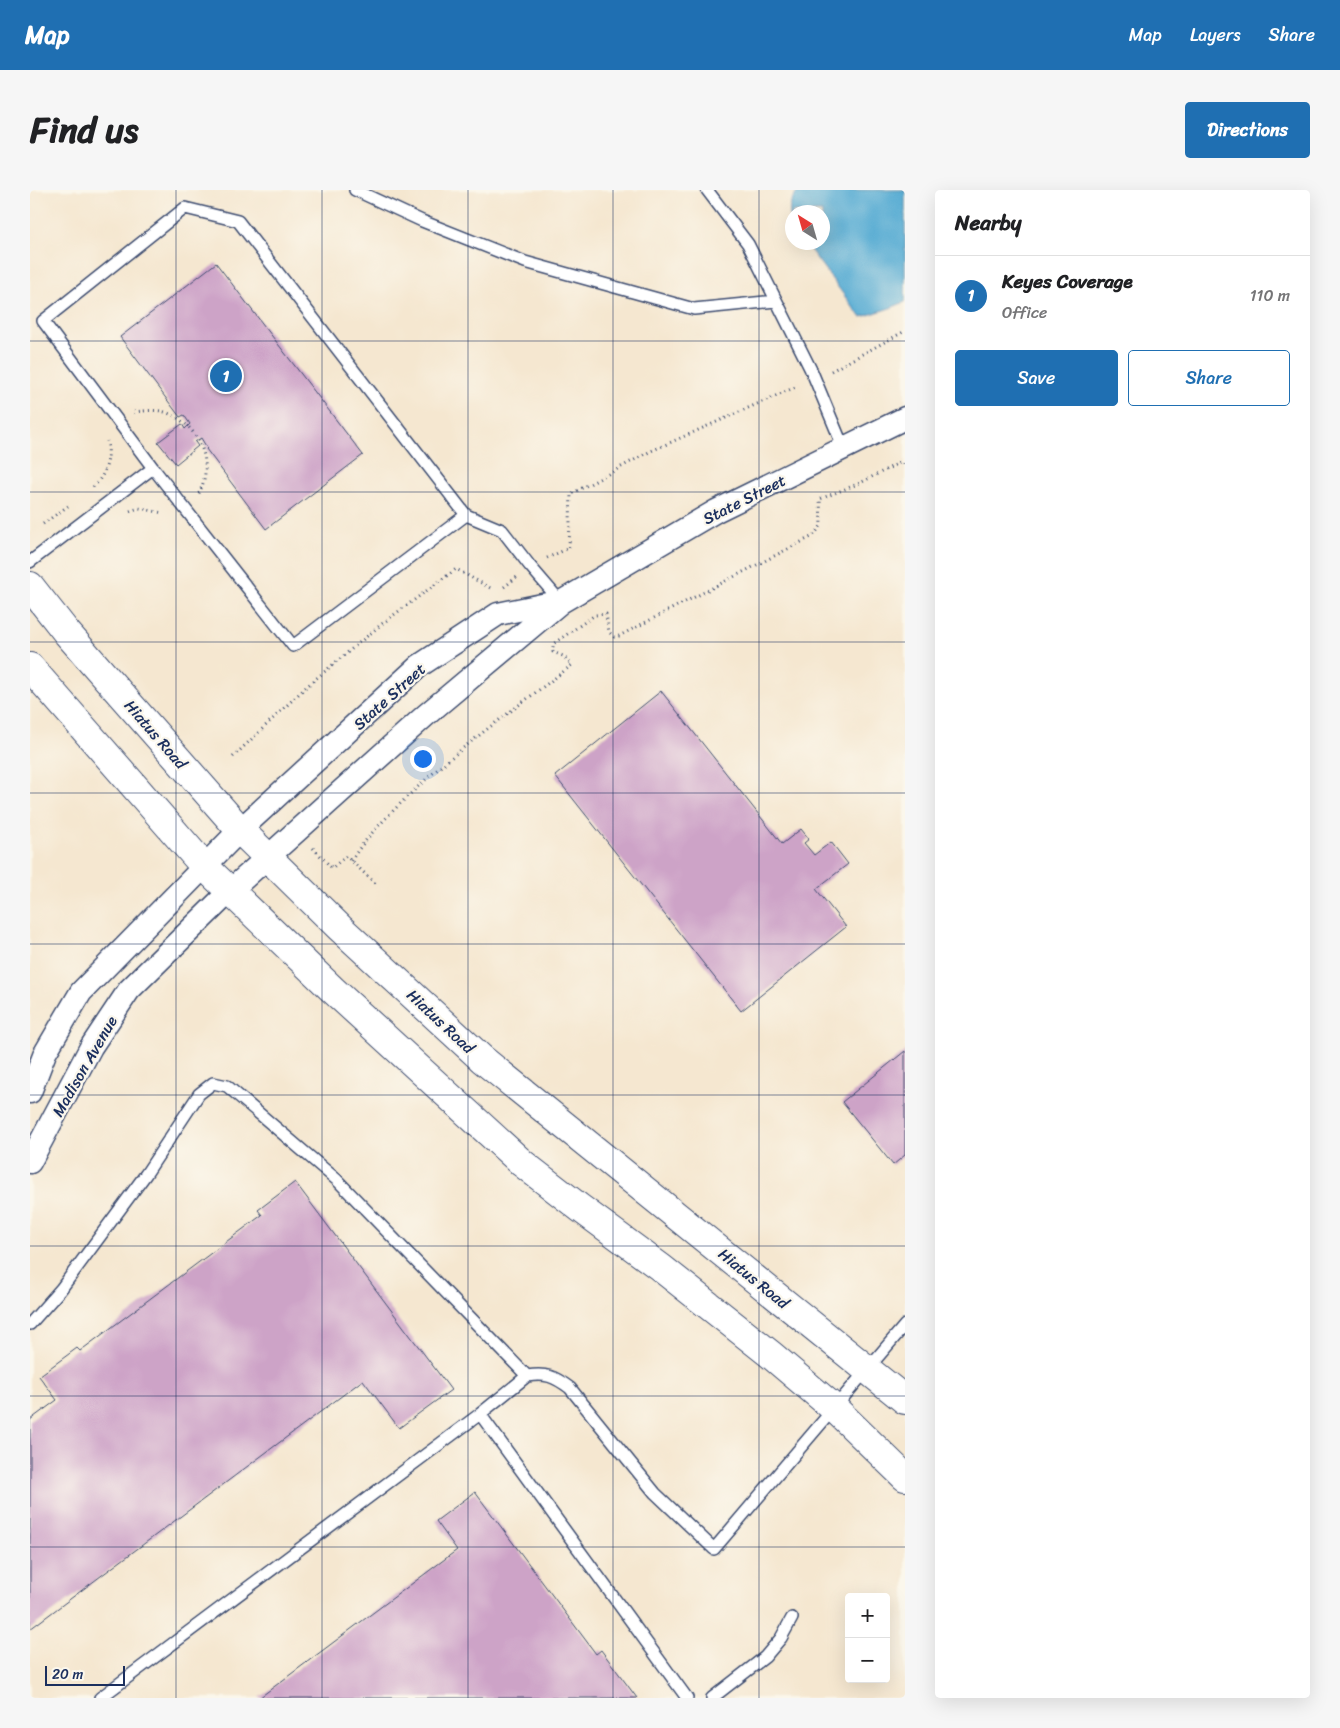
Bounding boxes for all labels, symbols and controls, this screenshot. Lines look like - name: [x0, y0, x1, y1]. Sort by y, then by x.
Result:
- text: Map: [25, 14, 69, 56]
- text: Map: [1129, 19, 1162, 51]
- text: Layers: [1190, 19, 1241, 51]
- text: Share: [1269, 19, 1315, 51]
- text: Find us: [30, 99, 138, 161]
- button: Directions: [1185, 102, 1310, 158]
- text: Nearby: [955, 204, 1021, 242]
- north arrow: [785, 205, 830, 250]
- text: Keyes Coverage: [1002, 265, 1133, 298]
- text: 1: [968, 281, 974, 310]
- text: 110 m: [1250, 281, 1290, 310]
- text: Office: [1002, 298, 1047, 327]
- button: Save: [955, 350, 1118, 406]
- button: Share: [1128, 350, 1290, 406]
- pin: 1: [210, 357, 242, 395]
- street label: State Street: [697, 466, 791, 533]
- street label: State Street: [346, 655, 433, 737]
- street label: Hiatus Road: [117, 693, 196, 777]
- your location: [410, 746, 436, 772]
- street label: Hiatus Road: [400, 982, 483, 1062]
- street label: Madison Avenue: [44, 1010, 125, 1122]
- street label: Hiatus Road: [711, 1240, 797, 1317]
- map controls: [845, 1593, 890, 1683]
- button: +: [845, 1593, 890, 1638]
- button: −: [845, 1638, 890, 1683]
- text: 20 m: [52, 1662, 83, 1687]
- scale bar: [45, 1663, 125, 1686]

